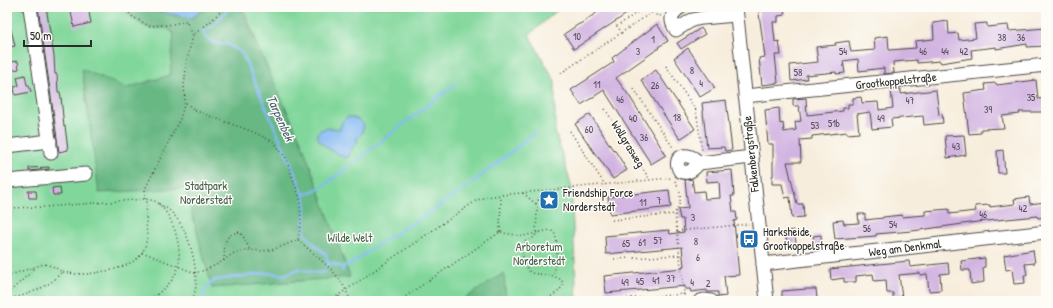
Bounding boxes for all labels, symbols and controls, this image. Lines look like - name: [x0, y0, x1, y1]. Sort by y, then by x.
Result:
- scale bar: [24, 22, 91, 48]
- text: 50 m: [30, 27, 51, 44]
- house number: 10: [573, 30, 582, 43]
- house number: 38: [998, 31, 1006, 44]
- house number: 36: [1017, 31, 1025, 44]
- house number: 1: [651, 33, 655, 46]
- house number: 3: [636, 45, 641, 58]
- house number: 54: [839, 45, 847, 58]
- house number: 46: [919, 45, 927, 58]
- house number: 44: [941, 45, 949, 58]
- house number: 42: [960, 45, 969, 58]
- house number: 8: [690, 64, 694, 77]
- house number: 58: [794, 66, 802, 79]
- street label: Grootkoppelstraße: [855, 68, 938, 93]
- house number: 4: [699, 77, 703, 90]
- house number: 11: [593, 78, 601, 91]
- house number: 26: [651, 79, 659, 92]
- house number: 35: [1027, 91, 1036, 104]
- water label: Tarpenbek: [262, 92, 300, 146]
- house number: 46: [616, 93, 624, 106]
- house number: 47: [906, 94, 914, 107]
- house number: 39: [984, 103, 992, 116]
- house number: 18: [673, 111, 681, 124]
- house number: 40: [629, 112, 638, 125]
- house number: 49: [877, 112, 885, 125]
- street label: Falkenbergstraße: [738, 115, 763, 194]
- street label: Wollgrasweg: [607, 117, 650, 170]
- house number: 51b: [828, 117, 840, 130]
- house number: 53: [811, 119, 820, 132]
- house number: 60: [585, 123, 594, 136]
- house number: 36: [640, 131, 648, 144]
- house number: 43: [952, 140, 961, 153]
- park label: Stadtpark Norderstedt: [180, 177, 233, 208]
- place label: Friendship Force Norderstedt: [562, 184, 634, 215]
- place icon: Friendship Force Norderstedt: [538, 189, 560, 211]
- house number: 7: [657, 194, 662, 207]
- house number: 11: [639, 196, 647, 209]
- house number: 42: [1019, 202, 1028, 215]
- house number: 46: [979, 208, 987, 221]
- house number: 3: [691, 211, 696, 224]
- house number: 54: [889, 218, 897, 231]
- house number: 56: [863, 222, 871, 235]
- place label: Harksheide, Grootkoppelstraße: [763, 223, 845, 254]
- bus stop icon: Harksheide, Grootkoppelstraße: [738, 228, 760, 250]
- park label: Wilde Welt: [328, 229, 373, 246]
- house number: 57: [653, 234, 663, 247]
- house number: 8: [694, 235, 698, 248]
- street label: Weg am Denkmal: [868, 235, 943, 260]
- house number: 61: [638, 236, 646, 249]
- house number: 65: [622, 237, 631, 250]
- park label: Arboretum Norderstedt: [513, 238, 566, 269]
- house number: 6: [696, 251, 700, 264]
- house number: 37: [666, 272, 676, 285]
- house number: 41: [652, 274, 660, 287]
- house number: 45: [636, 275, 645, 288]
- house number: 49: [621, 276, 629, 289]
- house number: 4: [690, 276, 694, 289]
- house number: 2: [706, 277, 711, 290]

